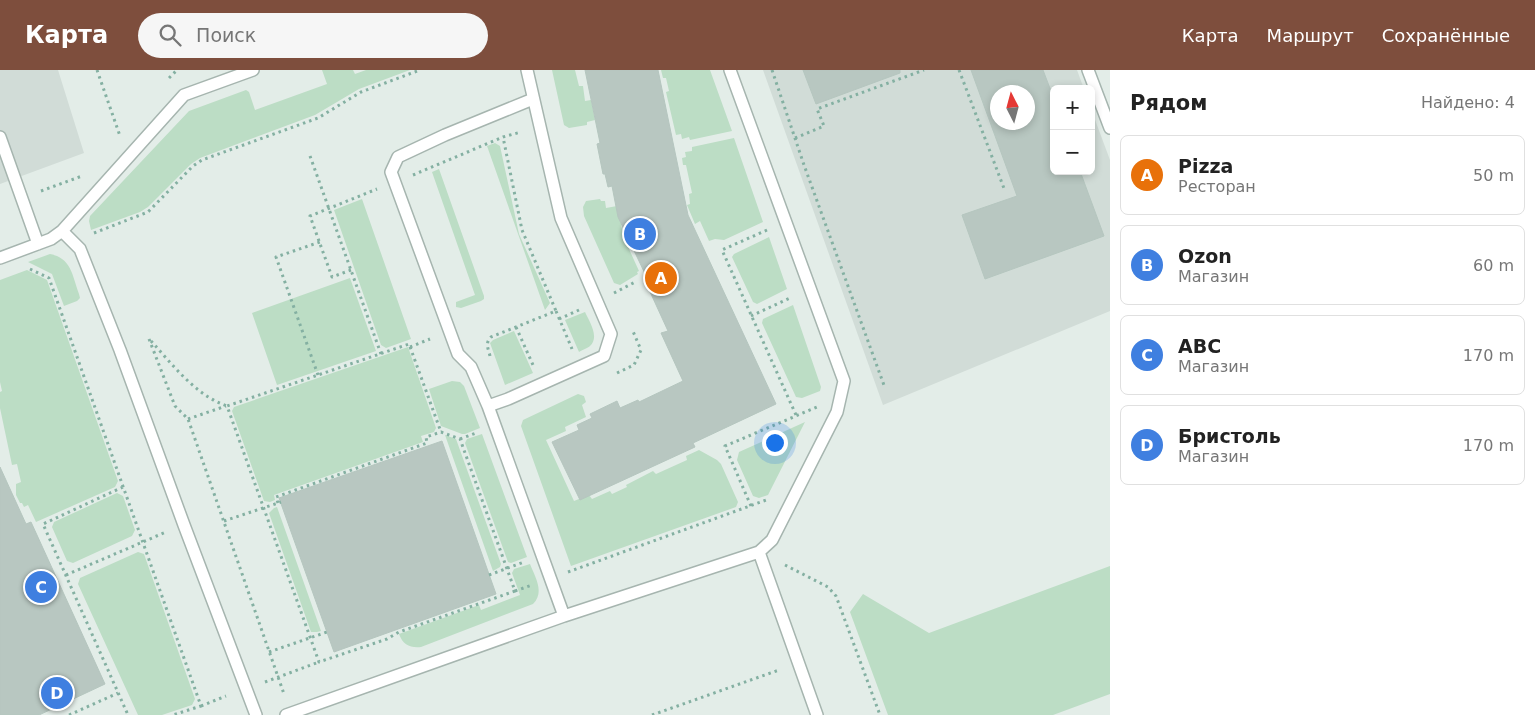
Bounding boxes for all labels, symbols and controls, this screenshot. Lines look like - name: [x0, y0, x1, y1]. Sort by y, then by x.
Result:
- search box: [138, 13, 488, 58]
- text: Карта: [25, 21, 108, 49]
- icon: search: [156, 21, 184, 49]
- text: Поиск: [196, 24, 256, 46]
- text: Карта: [1182, 25, 1239, 46]
- text: Маршрут: [1267, 25, 1354, 46]
- text: Сохранённые: [1382, 25, 1510, 46]
- north arrow: [990, 85, 1035, 130]
- map controls: [1050, 85, 1095, 175]
- button: +: [1050, 85, 1095, 130]
- text: Рядом: [1130, 91, 1207, 115]
- text: Найдено: 4: [1421, 93, 1515, 112]
- button: −: [1050, 130, 1095, 175]
- text: Pizza: [1178, 155, 1233, 177]
- text: A: [1141, 166, 1153, 185]
- text: 50 m: [1473, 166, 1514, 185]
- text: Ресторан: [1178, 177, 1256, 196]
- pin: B: [624, 215, 656, 253]
- text: Ozon: [1178, 245, 1232, 267]
- text: B: [1141, 256, 1153, 275]
- text: 60 m: [1473, 256, 1514, 275]
- pin: A: [645, 259, 677, 297]
- text: Магазин: [1178, 267, 1249, 286]
- text: ABC: [1178, 335, 1221, 357]
- text: C: [1141, 346, 1153, 365]
- text: 170 m: [1463, 346, 1514, 365]
- text: Магазин: [1178, 357, 1249, 376]
- text: Бристоль: [1178, 425, 1281, 447]
- your location: [762, 430, 788, 456]
- text: D: [1140, 436, 1154, 455]
- text: 170 m: [1463, 436, 1514, 455]
- text: Магазин: [1178, 447, 1249, 466]
- pin: C: [25, 568, 57, 606]
- pin: D: [41, 674, 73, 712]

